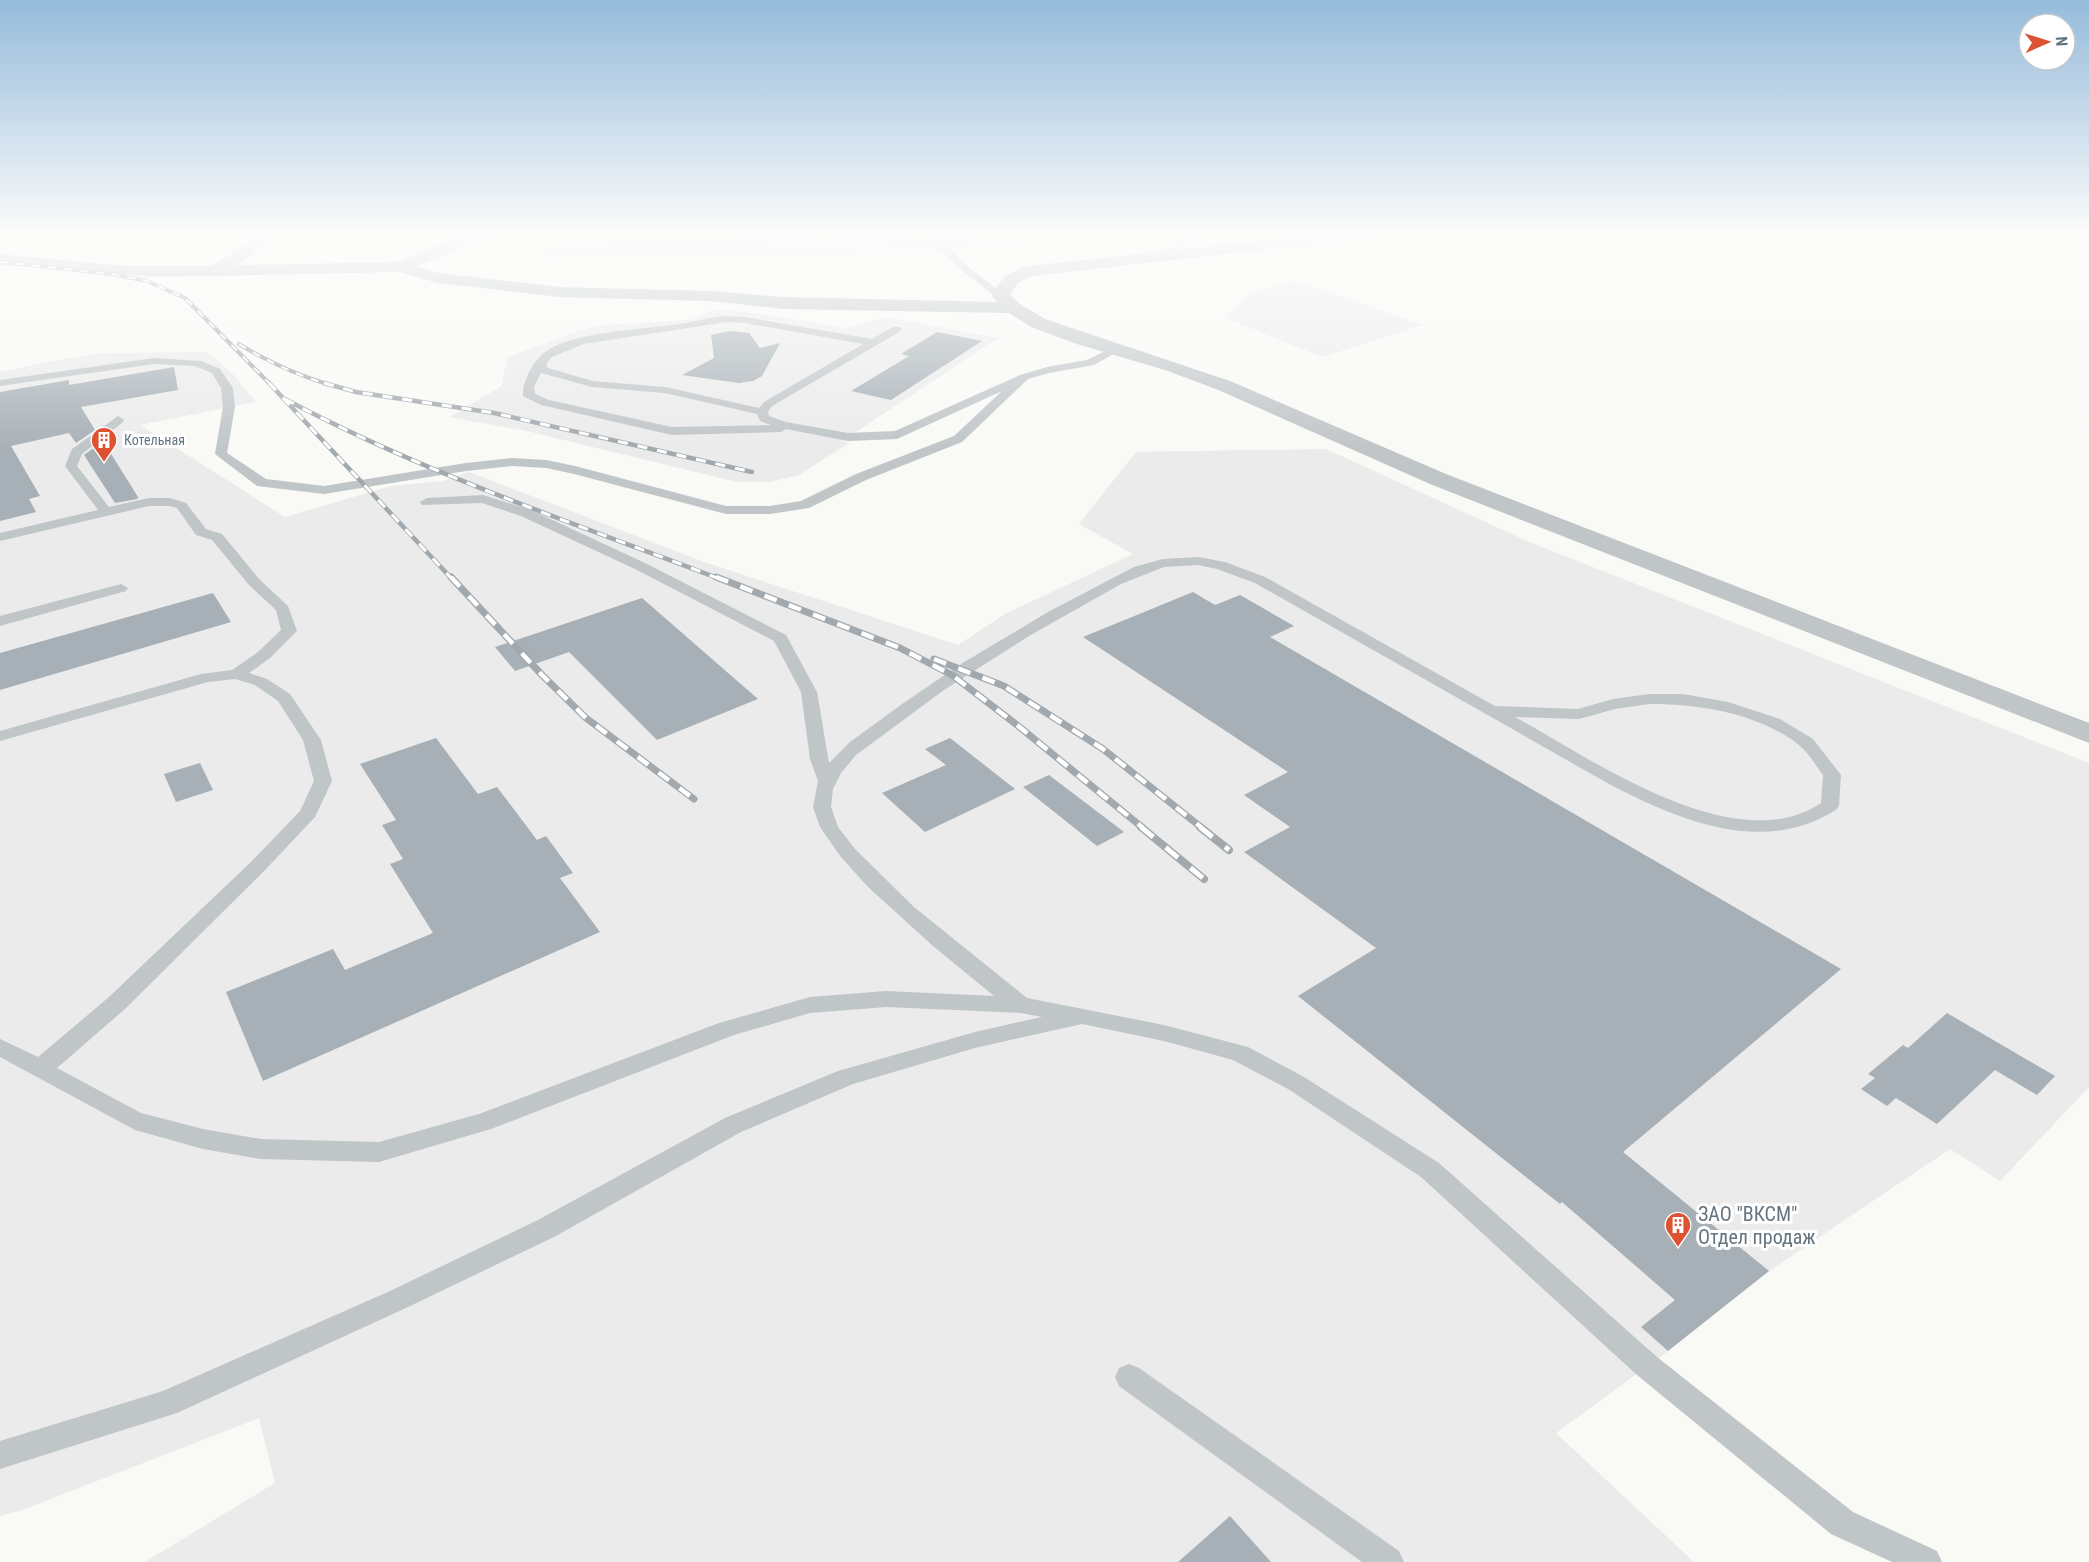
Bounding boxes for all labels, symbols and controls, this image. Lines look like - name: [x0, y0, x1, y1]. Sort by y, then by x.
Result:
- north arrow: [2017, 12, 2077, 72]
- text: N: [2052, 36, 2071, 47]
- building icon: Котельная: [89, 425, 119, 463]
- place label: Котельная: [124, 432, 185, 448]
- place label: ЗАО "ВКСМ" Отдел продаж: [1698, 1202, 1816, 1249]
- building icon: ЗАО "ВКСМ" Отдел продаж: [1663, 1210, 1693, 1248]

